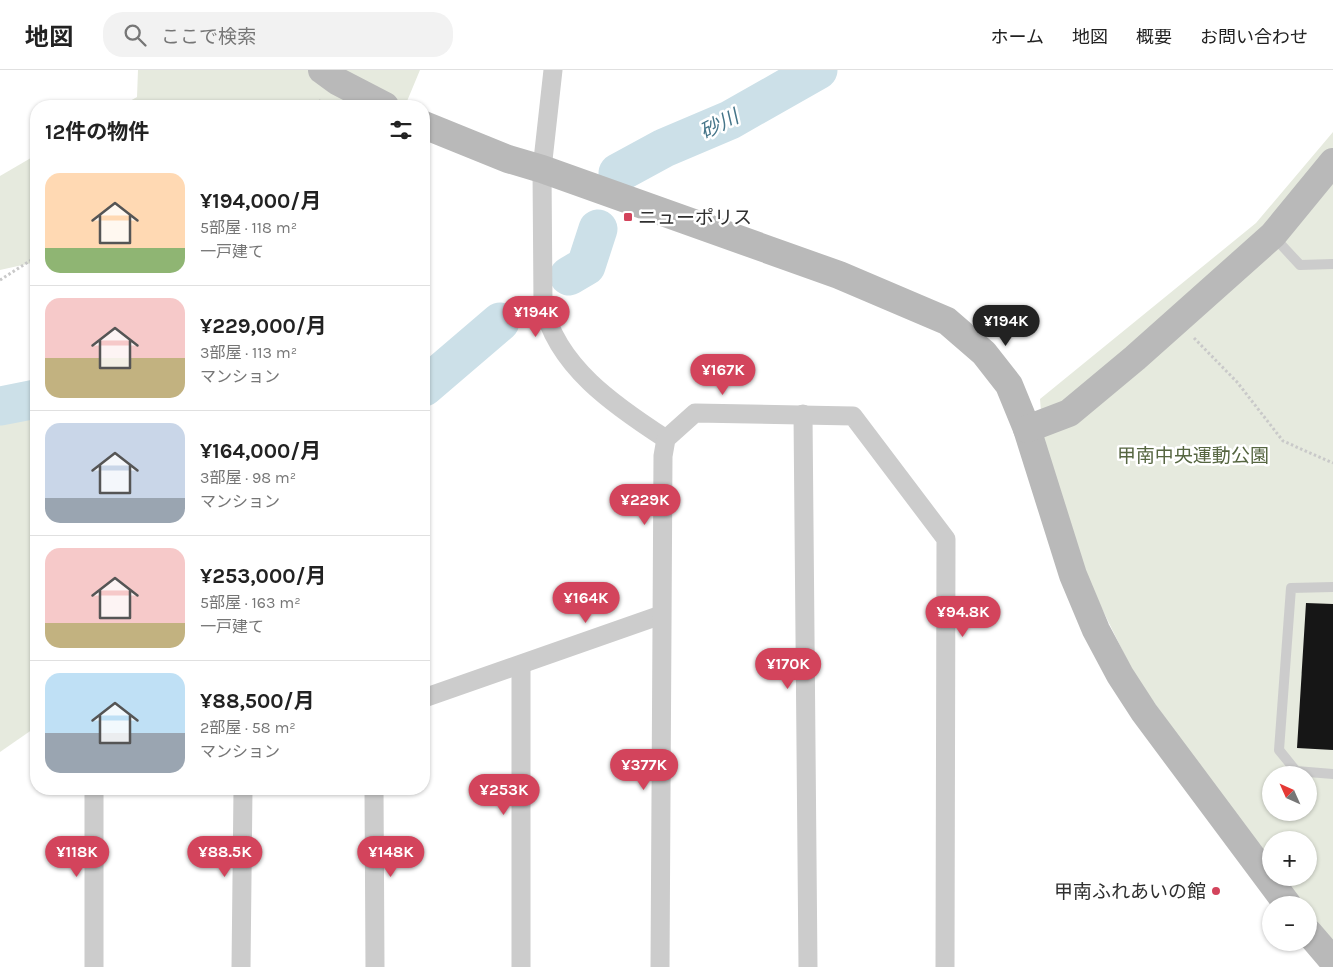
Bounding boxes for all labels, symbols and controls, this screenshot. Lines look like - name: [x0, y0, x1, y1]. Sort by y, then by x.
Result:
- search box: [103, 12, 453, 57]
- icon: search: [121, 21, 149, 49]
- text: 地図: [25, 23, 73, 51]
- text: ここで検索: [161, 26, 256, 48]
- text: ホーム: [991, 26, 1044, 48]
- text: 地図: [1072, 26, 1108, 48]
- text: 概要: [1136, 26, 1172, 48]
- text: お問い合わせ: [1200, 26, 1308, 48]
- water label: 砂川: [696, 104, 744, 144]
- icon: filters: [387, 116, 415, 144]
- text: 12件の物件: [45, 120, 149, 144]
- text: ¥194,000/月: [200, 189, 321, 213]
- icon: home: [85, 193, 145, 253]
- place label: ニューポリス: [638, 207, 752, 229]
- marker: ニューポリス: [622, 211, 634, 223]
- text: 5部屋 · 118 m²: [200, 218, 297, 237]
- text: 一戸建て: [200, 242, 264, 261]
- pin: ¥194K: [501, 296, 571, 338]
- text: ¥194K: [514, 302, 558, 321]
- pin: ¥194K: [971, 304, 1041, 347]
- text: ¥194K: [984, 311, 1028, 330]
- text: ¥229,000/月: [200, 314, 327, 338]
- icon: home: [85, 318, 145, 378]
- text: 3部屋 · 113 m²: [200, 343, 297, 362]
- pin: ¥167K: [688, 354, 758, 396]
- text: ¥167K: [701, 360, 745, 379]
- text: マンション: [200, 367, 280, 386]
- text: ¥164,000/月: [200, 439, 321, 463]
- icon: home: [85, 443, 145, 503]
- park label: 甲南中央運動公園: [1117, 445, 1269, 467]
- text: 3部屋 · 98 m²: [200, 468, 296, 487]
- pin: ¥229K: [610, 484, 680, 526]
- text: ¥229K: [621, 490, 669, 509]
- text: マンション: [200, 492, 280, 511]
- text: ¥253,000/月: [200, 564, 326, 588]
- icon: home: [85, 568, 145, 628]
- pin: ¥164K: [551, 582, 621, 624]
- text: ¥164K: [564, 588, 608, 607]
- text: 5部屋 · 163 m²: [200, 593, 301, 612]
- pin: ¥94.8K: [922, 596, 1004, 638]
- text: ¥94.8K: [937, 602, 989, 621]
- text: 一戸建て: [200, 617, 264, 636]
- pin: ¥170K: [753, 648, 823, 690]
- text: ¥170K: [766, 654, 810, 673]
- text: ¥88,500/月: [200, 689, 314, 713]
- icon: home: [85, 693, 145, 753]
- text: 2部屋 · 58 m²: [200, 718, 296, 737]
- text: マンション: [200, 742, 280, 761]
- pin: ¥377K: [609, 748, 679, 791]
- text: ¥377K: [621, 755, 667, 774]
- north arrow: [1262, 766, 1318, 821]
- map controls: [1262, 766, 1317, 951]
- pin: ¥253K: [469, 774, 539, 816]
- text: ¥253K: [480, 780, 528, 799]
- button: +: [1262, 831, 1317, 886]
- pin: ¥118K: [42, 836, 112, 878]
- pin: ¥88.5K: [184, 836, 266, 878]
- pin: ¥148K: [356, 836, 426, 878]
- text: ¥118K: [56, 842, 98, 861]
- text: ¥88.5K: [198, 842, 252, 861]
- text: ¥148K: [368, 842, 414, 861]
- place label: 甲南ふれあいの館: [1054, 881, 1206, 903]
- marker: 甲南ふれあいの館: [1210, 885, 1222, 897]
- button: −: [1262, 896, 1317, 951]

